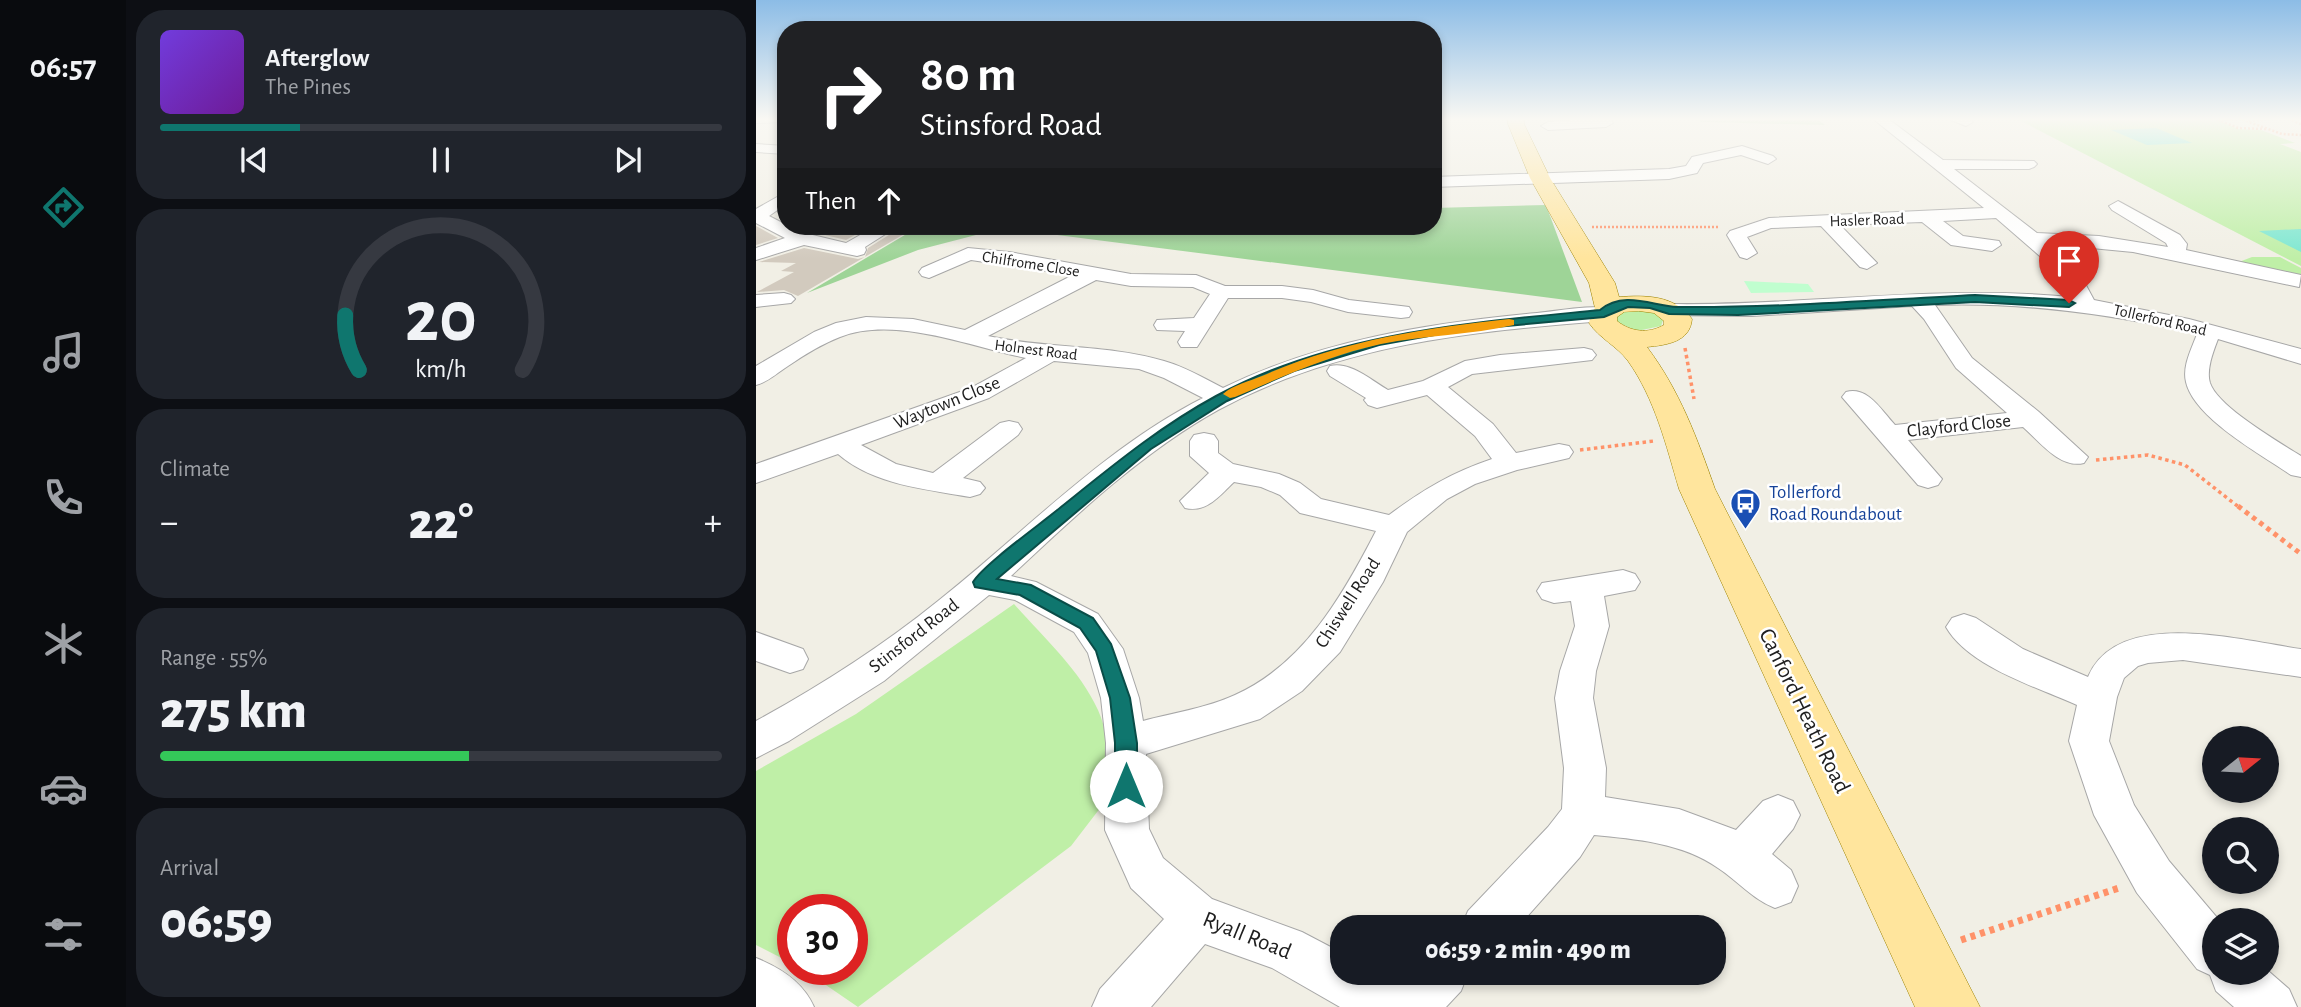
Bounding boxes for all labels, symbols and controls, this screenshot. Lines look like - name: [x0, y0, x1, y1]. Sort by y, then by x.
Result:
- text: Afterglow: [265, 45, 369, 71]
- icon: right: [805, 49, 896, 140]
- text: 06:57: [29, 51, 97, 83]
- text: 80 m: [920, 51, 1017, 100]
- text: The Pines: [265, 76, 351, 99]
- text: Stinsford Road: [920, 109, 1102, 141]
- icon: previous: [235, 141, 273, 179]
- icon: pause: [422, 141, 460, 179]
- icon: next: [609, 141, 647, 179]
- icon: ahead: [870, 182, 908, 220]
- icon: directions: [39, 183, 88, 232]
- text: Then: [805, 188, 856, 214]
- street label: Hasler Road: [1829, 211, 1905, 229]
- pin: [2039, 231, 2099, 303]
- icon: arrive: [2050, 242, 2088, 280]
- street label: Chilfrome Close: [981, 248, 1081, 280]
- text: 20: [405, 283, 477, 356]
- street label: Tollerford Road: [2112, 301, 2208, 339]
- icon: music: [39, 328, 88, 377]
- street label: Holnest Road: [994, 337, 1078, 363]
- text: km/h: [415, 357, 467, 382]
- street label: Waytown Close: [891, 373, 1003, 433]
- street label: Clayford Close: [1906, 411, 2012, 441]
- text: Climate: [160, 458, 230, 481]
- icon: phone: [39, 473, 88, 522]
- place label: Tollerford Road Roundabout: [1769, 483, 1902, 524]
- bus stop icon: Tollerford Road Roundabout: [1729, 486, 1763, 530]
- text: 22°: [408, 496, 474, 548]
- text: −: [160, 504, 178, 542]
- text: +: [704, 504, 722, 542]
- street label: Chiswell Road: [1312, 555, 1384, 651]
- street label: Stinsford Road: [866, 595, 962, 677]
- icon: climate: [39, 619, 88, 668]
- street label: Canford Heath Road: [1754, 625, 1854, 797]
- text: Range · 55%: [160, 647, 267, 670]
- text: 275 km: [160, 685, 307, 737]
- north arrow: [2202, 726, 2278, 803]
- map controls: [2202, 726, 2279, 985]
- position arrow: [1089, 749, 1163, 823]
- icon: car: [39, 764, 88, 813]
- button: search: [2202, 817, 2279, 894]
- text: Arrival: [160, 857, 219, 880]
- speed limit sign: 30: [777, 894, 868, 985]
- text: 06:59: [160, 895, 272, 947]
- street label: Ryall Road: [1199, 908, 1295, 964]
- button: layers: [2202, 908, 2279, 985]
- icon: filters: [39, 910, 88, 959]
- text: 06:59 · 2 min · 490 m: [1425, 937, 1631, 963]

